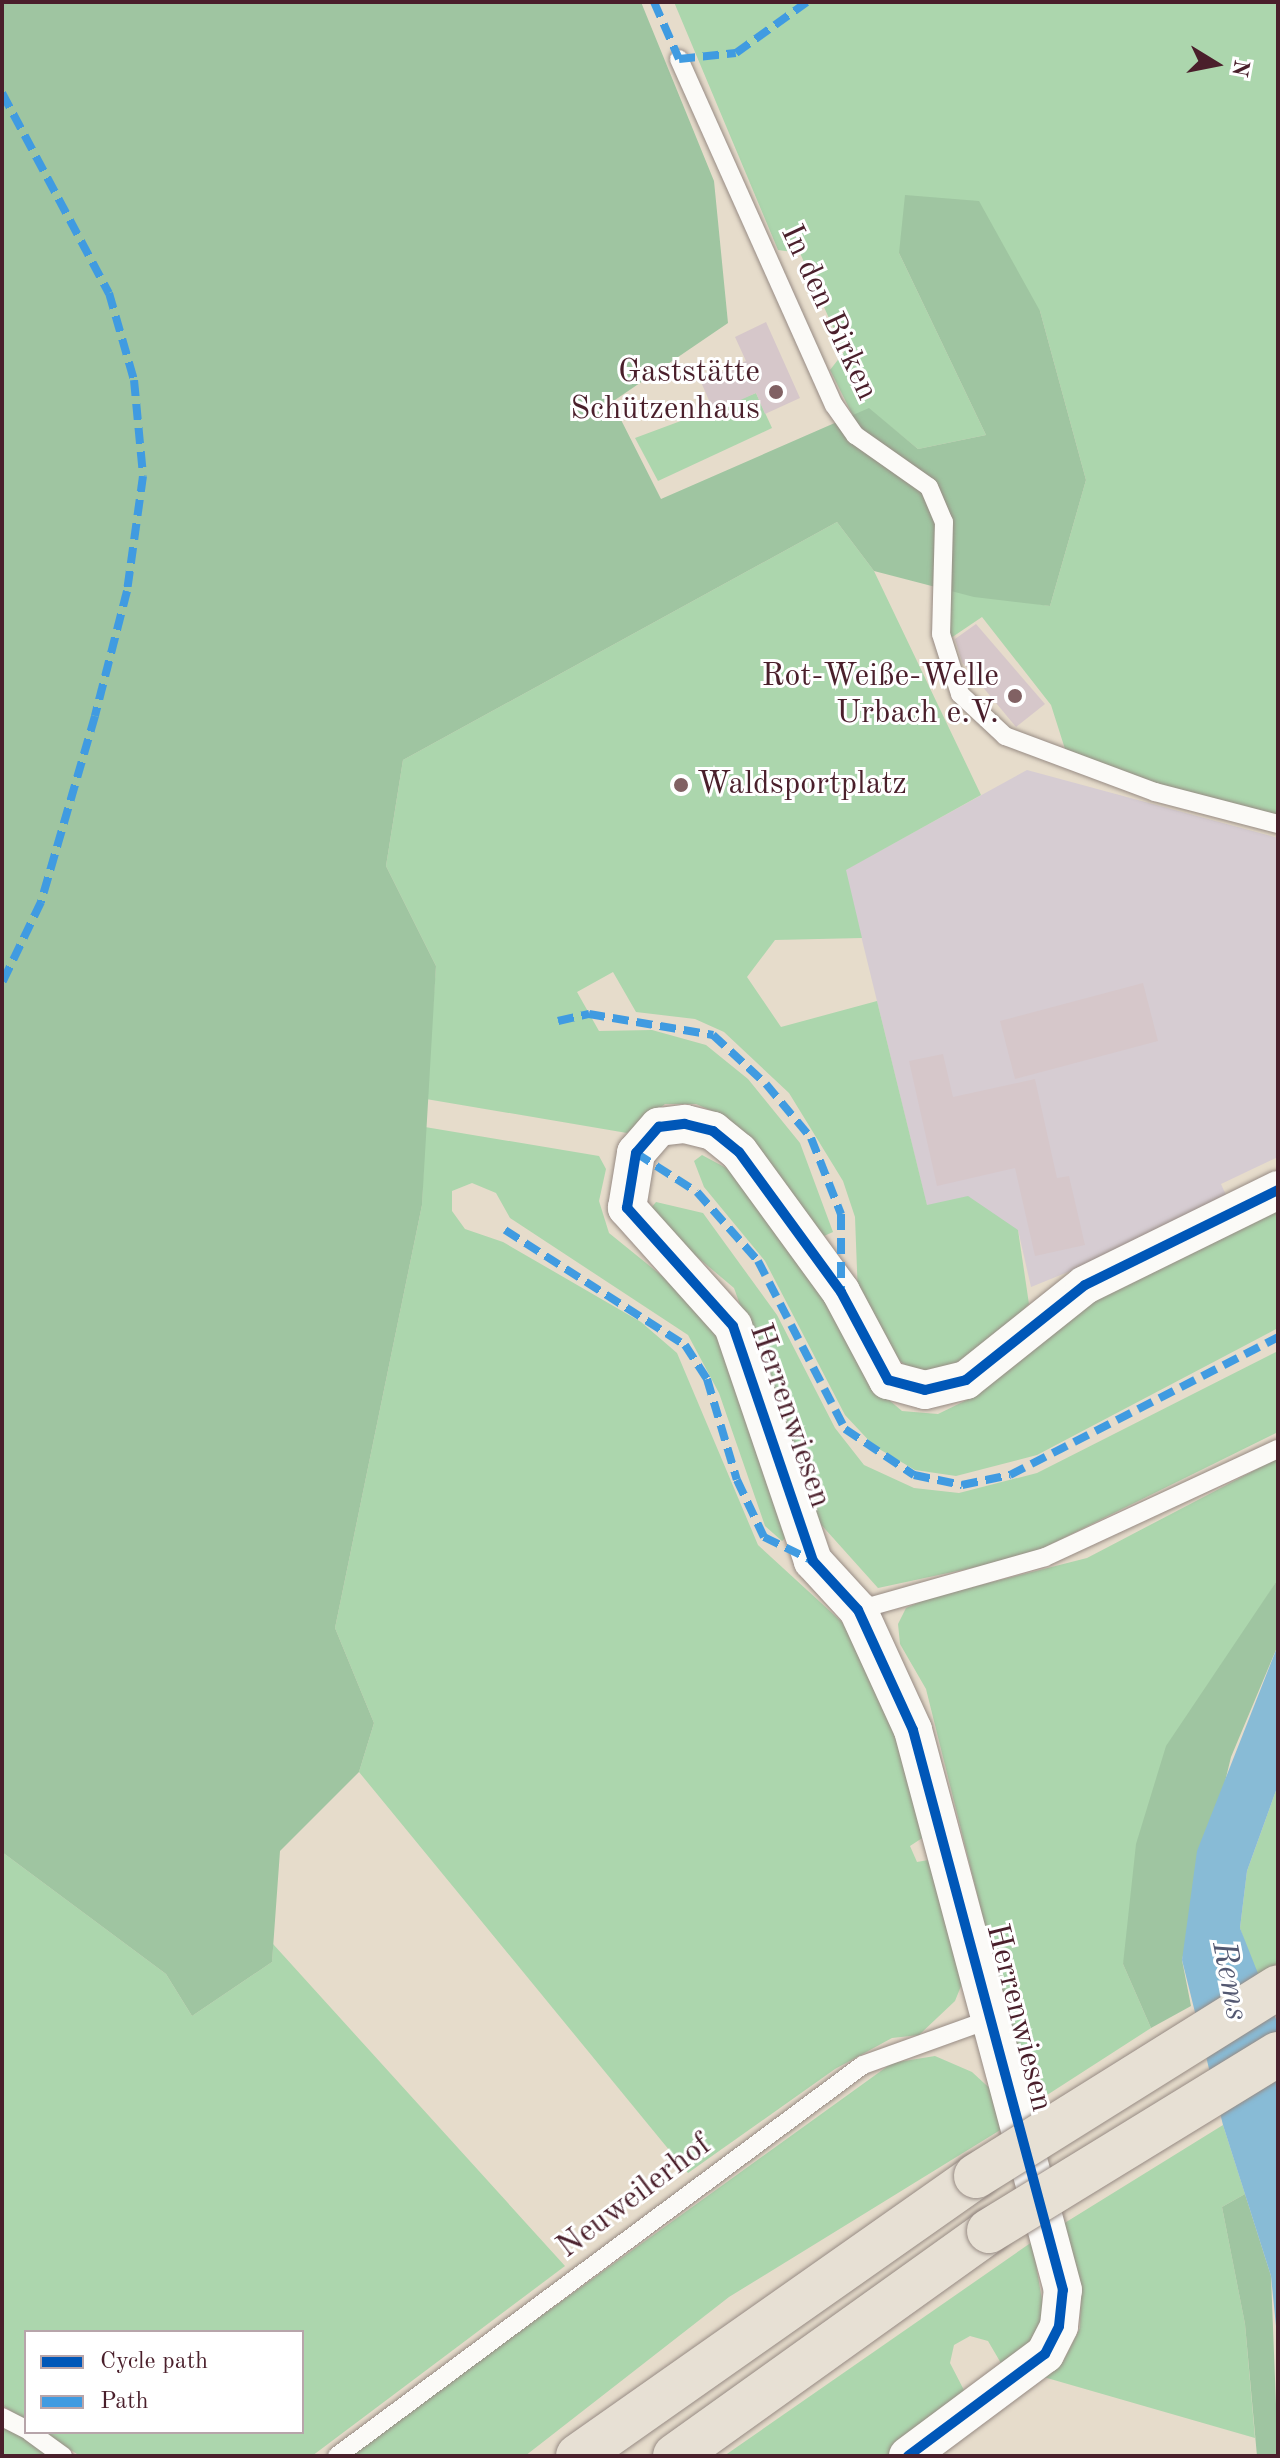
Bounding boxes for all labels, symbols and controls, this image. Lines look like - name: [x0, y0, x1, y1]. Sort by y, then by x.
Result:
- north arrow: [1176, 24, 1256, 104]
- text: N: [1227, 58, 1252, 78]
- street label: In den Birken: [771, 219, 885, 407]
- place label: Gaststätte Schützenhaus: [570, 355, 760, 430]
- marker: Gaststätte Schützenhaus: [767, 383, 785, 401]
- place label: Rot-Weiße-Welle Urbach e.V.: [761, 659, 999, 734]
- marker: Rot-Weiße-Welle Urbach e.V.: [1006, 687, 1024, 705]
- place label: Waldsportplatz: [697, 766, 907, 804]
- marker: Waldsportplatz: [672, 776, 690, 794]
- street label: Herrenwiesen: [740, 1319, 838, 1513]
- street label: Herrenwiesen: [976, 1920, 1060, 2116]
- water label: Rems: [1201, 1938, 1257, 2024]
- street label: Neuweilerhof: [550, 2126, 720, 2268]
- legend: [24, 2330, 304, 2434]
- text: Cycle path: [100, 2350, 208, 2374]
- text: Path: [100, 2390, 149, 2414]

